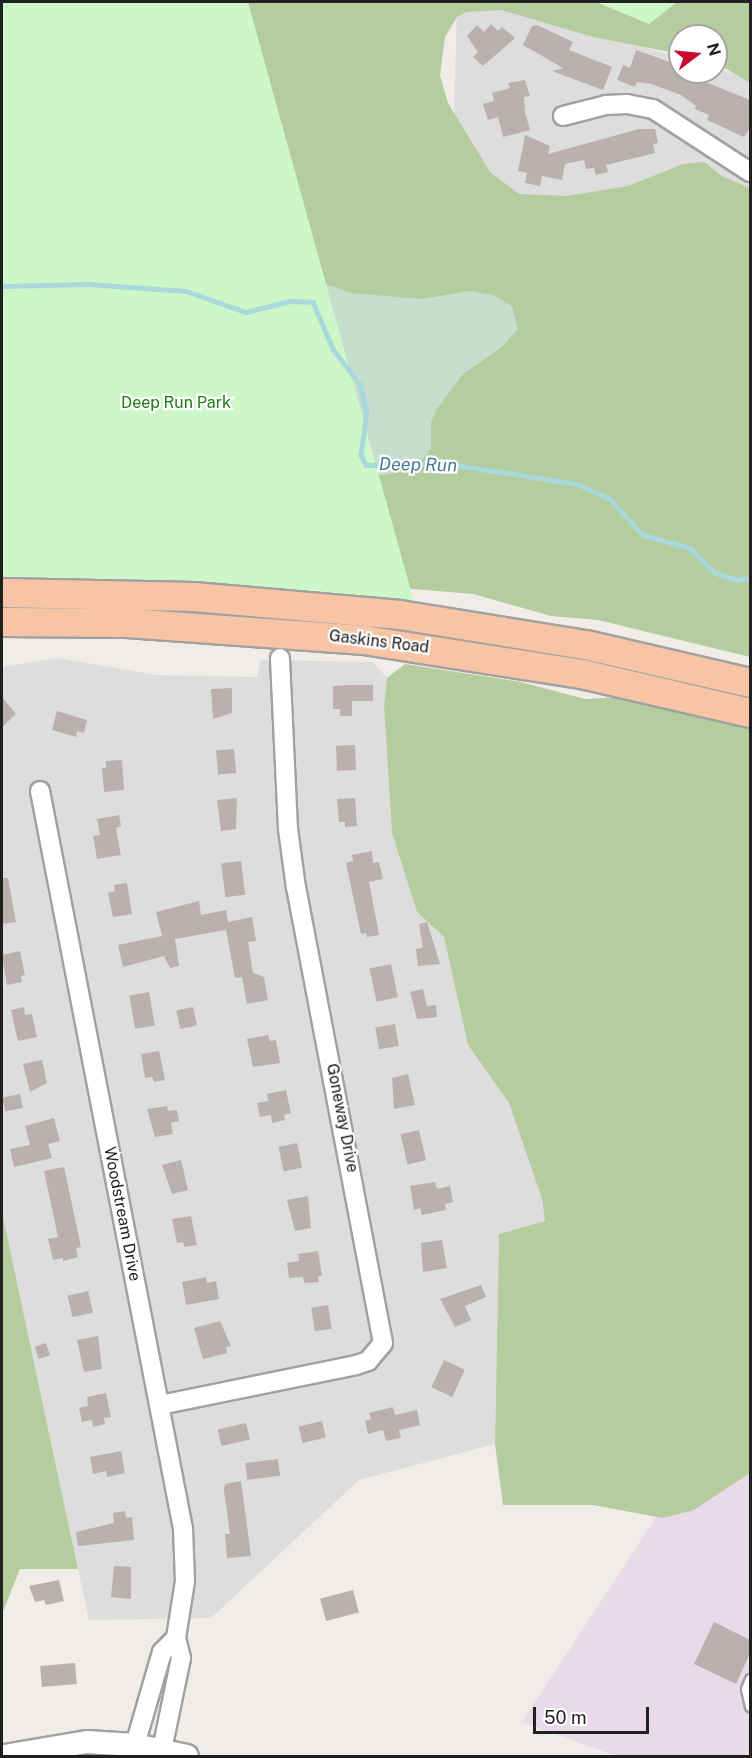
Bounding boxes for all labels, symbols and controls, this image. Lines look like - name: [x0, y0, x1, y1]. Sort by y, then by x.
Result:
- north arrow: [668, 24, 728, 84]
- text: N: [703, 41, 725, 58]
- park label: Deep Run Park: [121, 393, 231, 413]
- water label: Deep Run: [379, 454, 457, 476]
- street label: Gaskins Road: [328, 626, 430, 658]
- street label: Goneway Drive: [322, 1062, 362, 1174]
- street label: Woodstream Drive: [100, 1145, 144, 1283]
- scale bar: [536, 1695, 652, 1733]
- text: 50 m: [544, 1707, 587, 1728]

